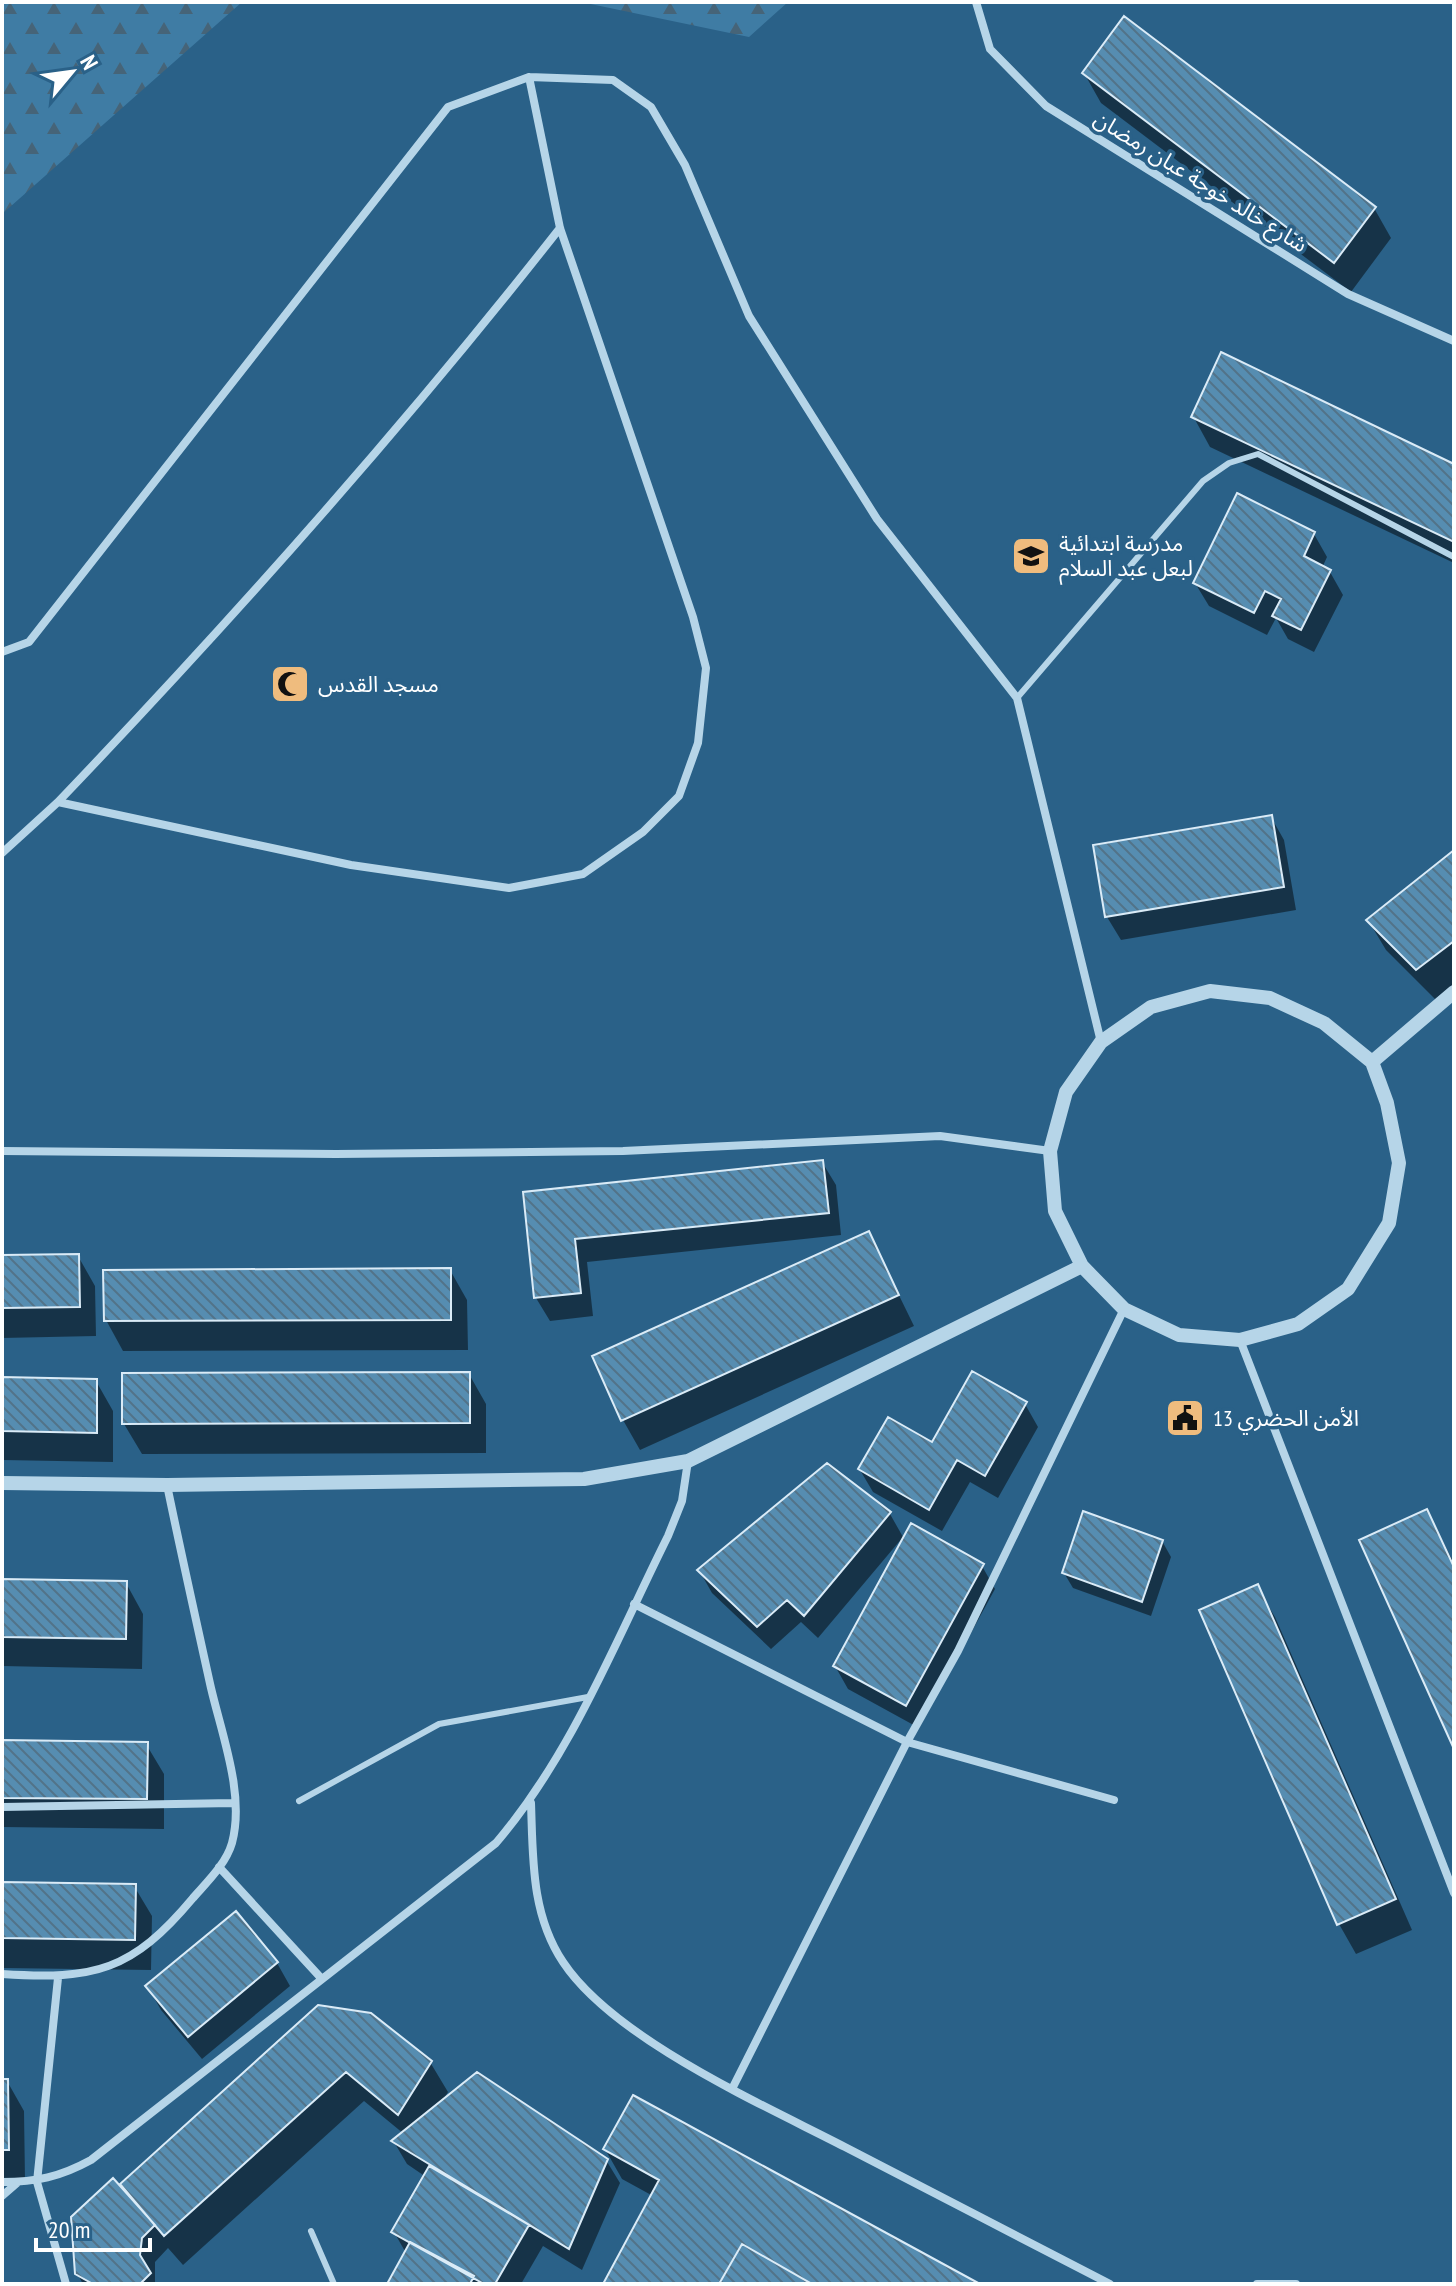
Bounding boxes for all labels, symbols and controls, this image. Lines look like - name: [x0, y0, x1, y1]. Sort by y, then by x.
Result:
- north arrow: [32, 32, 112, 112]
- text: N: [74, 50, 105, 74]
- street label: شارع خالد خوجة عبان رمضان: [1087, 104, 1313, 261]
- place label: مدرسة ابتدائية لبعل عبد السلام: [1059, 529, 1193, 585]
- school or university icon: مدرسة ابتدائية لبعل عبد السلام: [1010, 535, 1052, 577]
- mosque icon: مسجد القدس: [269, 663, 311, 705]
- place label: مسجد القدس: [318, 670, 439, 698]
- public building icon: الأمن الحضري 13: [1164, 1397, 1206, 1439]
- place label: الأمن الحضري 13: [1213, 1404, 1359, 1435]
- scale bar: [36, 2202, 150, 2252]
- text: 20 m: [48, 2214, 90, 2245]

